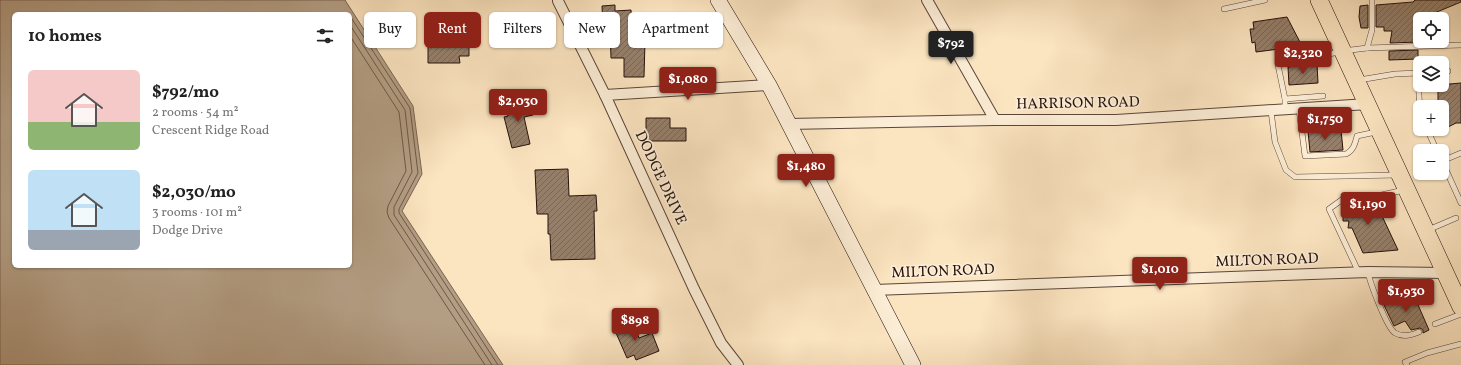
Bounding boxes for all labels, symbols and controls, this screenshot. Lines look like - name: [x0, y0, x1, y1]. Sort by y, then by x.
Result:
- chip: Buy: [364, 12, 416, 48]
- chip: Rent: [424, 12, 481, 48]
- chip: Filters: [489, 12, 556, 48]
- chip: New: [564, 12, 620, 48]
- chip: Apartment: [628, 12, 723, 48]
- map controls: [1413, 12, 1449, 180]
- button: locate: [1413, 12, 1449, 48]
- text: 10 homes: [28, 25, 102, 48]
- icon: filters: [314, 25, 336, 47]
- pin: $792: [927, 31, 975, 65]
- text: $792: [937, 35, 965, 53]
- pin: $2,320: [1270, 41, 1336, 75]
- text: $2,320: [1284, 45, 1322, 63]
- button: layers: [1413, 56, 1449, 92]
- pin: $1,080: [655, 67, 721, 101]
- text: $1,080: [668, 71, 708, 89]
- text: $792/mo: [152, 81, 219, 104]
- icon: home: [60, 86, 108, 134]
- pin: $2,030: [485, 89, 551, 123]
- street label: HARRISON ROAD: [1016, 92, 1140, 116]
- text: $2,030: [498, 93, 538, 111]
- button: +: [1413, 100, 1449, 136]
- text: 2 rooms · 54 m²: [152, 104, 239, 122]
- pin: $1,750: [1292, 107, 1358, 141]
- text: $1,750: [1307, 111, 1343, 129]
- text: Crescent Ridge Road: [152, 122, 269, 140]
- street label: DODGE DRIVE: [629, 127, 691, 229]
- button: −: [1413, 144, 1449, 180]
- pin: $1,480: [773, 154, 839, 188]
- text: $1,480: [786, 158, 826, 176]
- text: $2,030/mo: [152, 181, 236, 204]
- icon: home: [60, 186, 108, 234]
- pin: $1,190: [1335, 192, 1401, 226]
- text: $1,190: [1350, 196, 1386, 214]
- text: 3 rooms · 101 m²: [152, 204, 242, 222]
- text: Dodge Drive: [152, 222, 223, 240]
- street label: MILTON ROAD: [1215, 249, 1319, 273]
- pin: $1,010: [1127, 257, 1193, 291]
- street label: MILTON ROAD: [891, 260, 995, 284]
- text: $1,010: [1141, 261, 1179, 279]
- pin: $1,930: [1373, 279, 1439, 313]
- text: $1,930: [1387, 283, 1425, 301]
- pin: $898: [611, 308, 659, 342]
- text: $898: [621, 312, 649, 330]

